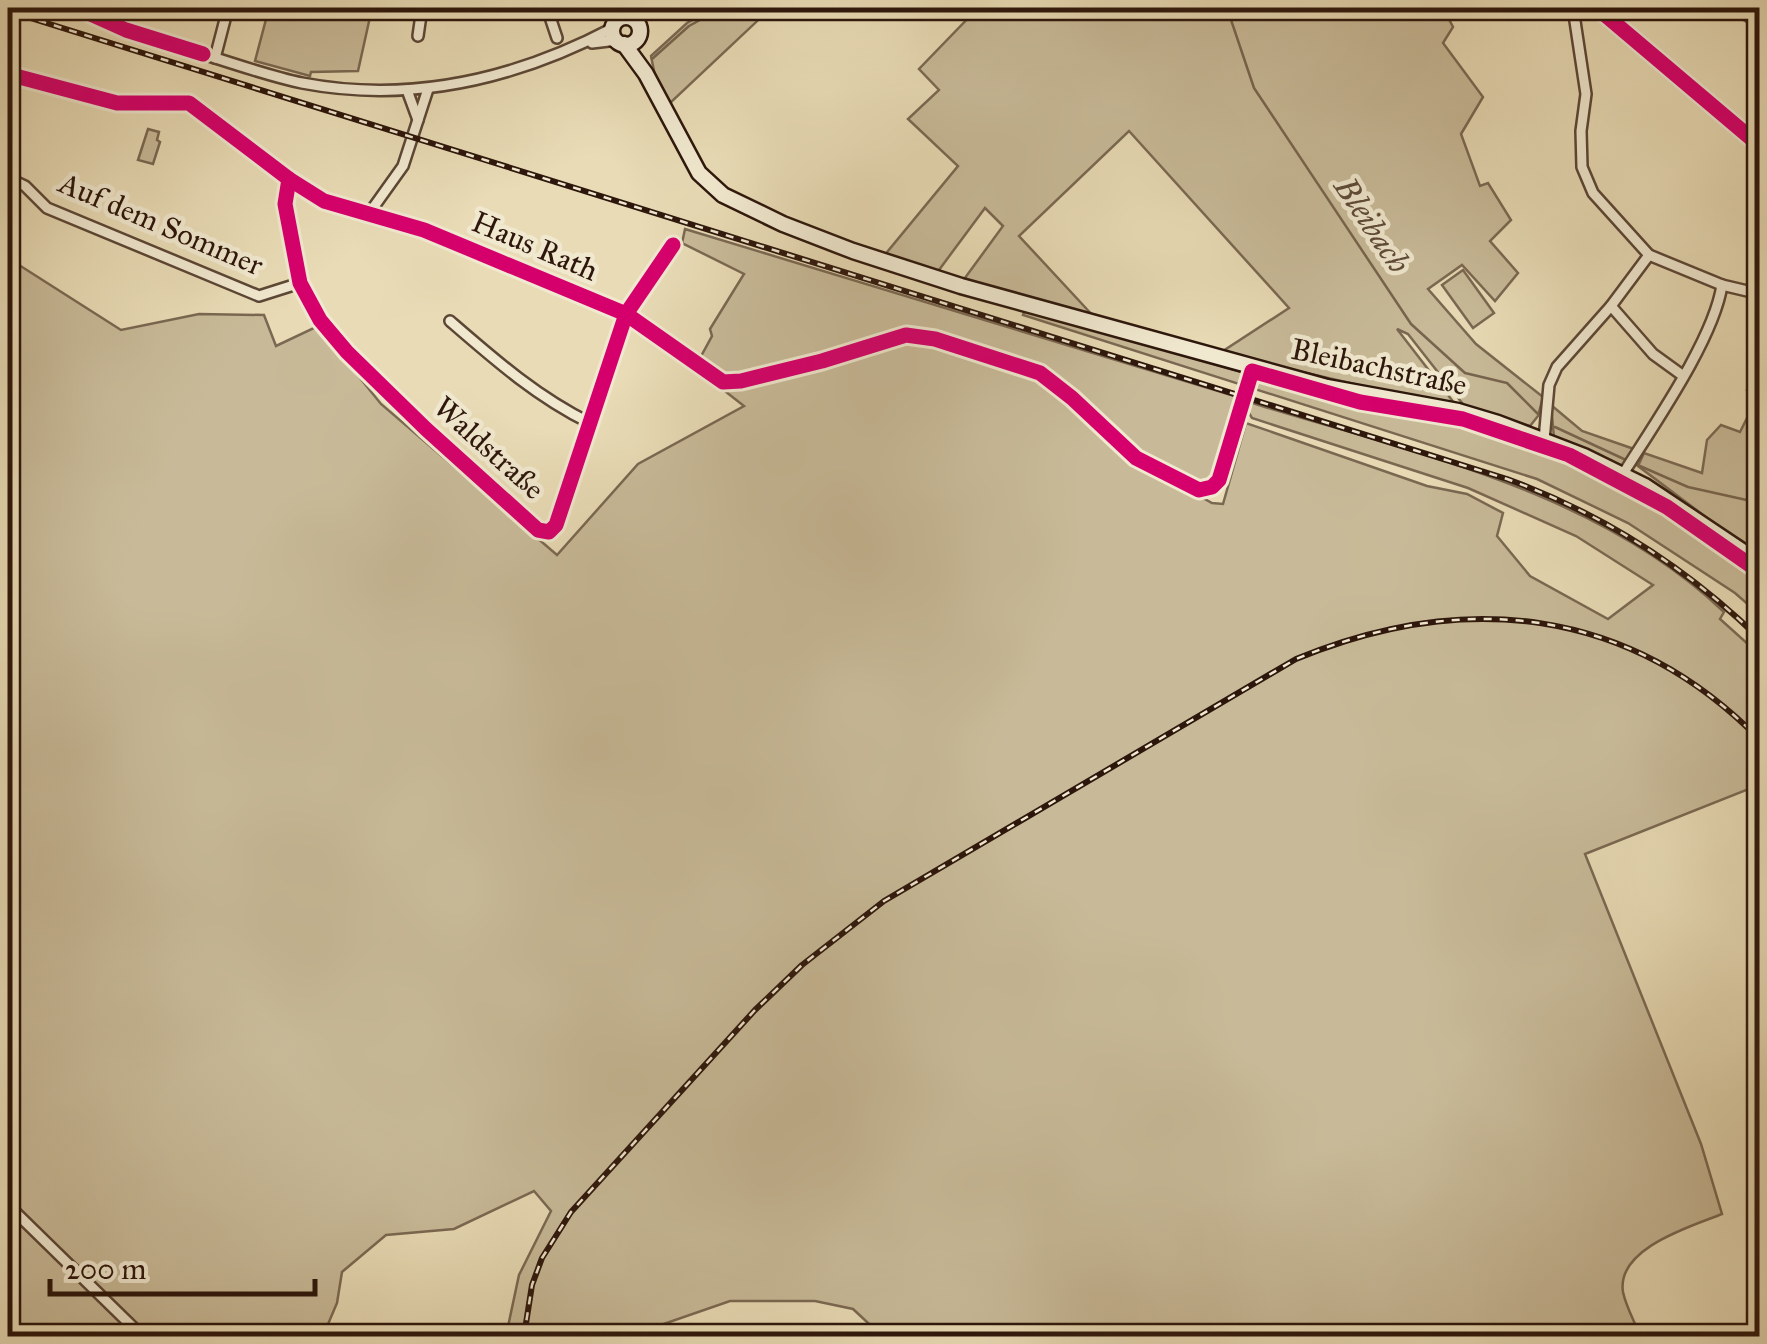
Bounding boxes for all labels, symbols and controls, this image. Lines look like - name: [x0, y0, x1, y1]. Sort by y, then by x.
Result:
- street label: Auf dem Sommer: [52, 164, 269, 283]
- water label: Bleibach: [1325, 168, 1418, 281]
- street label: Haus Rath: [467, 203, 604, 289]
- street label: Bleibachstraße: [1288, 331, 1470, 403]
- street label: Waldstraße: [426, 389, 552, 507]
- scale bar: [50, 1234, 315, 1296]
- text: 200 m: [65, 1251, 146, 1287]

